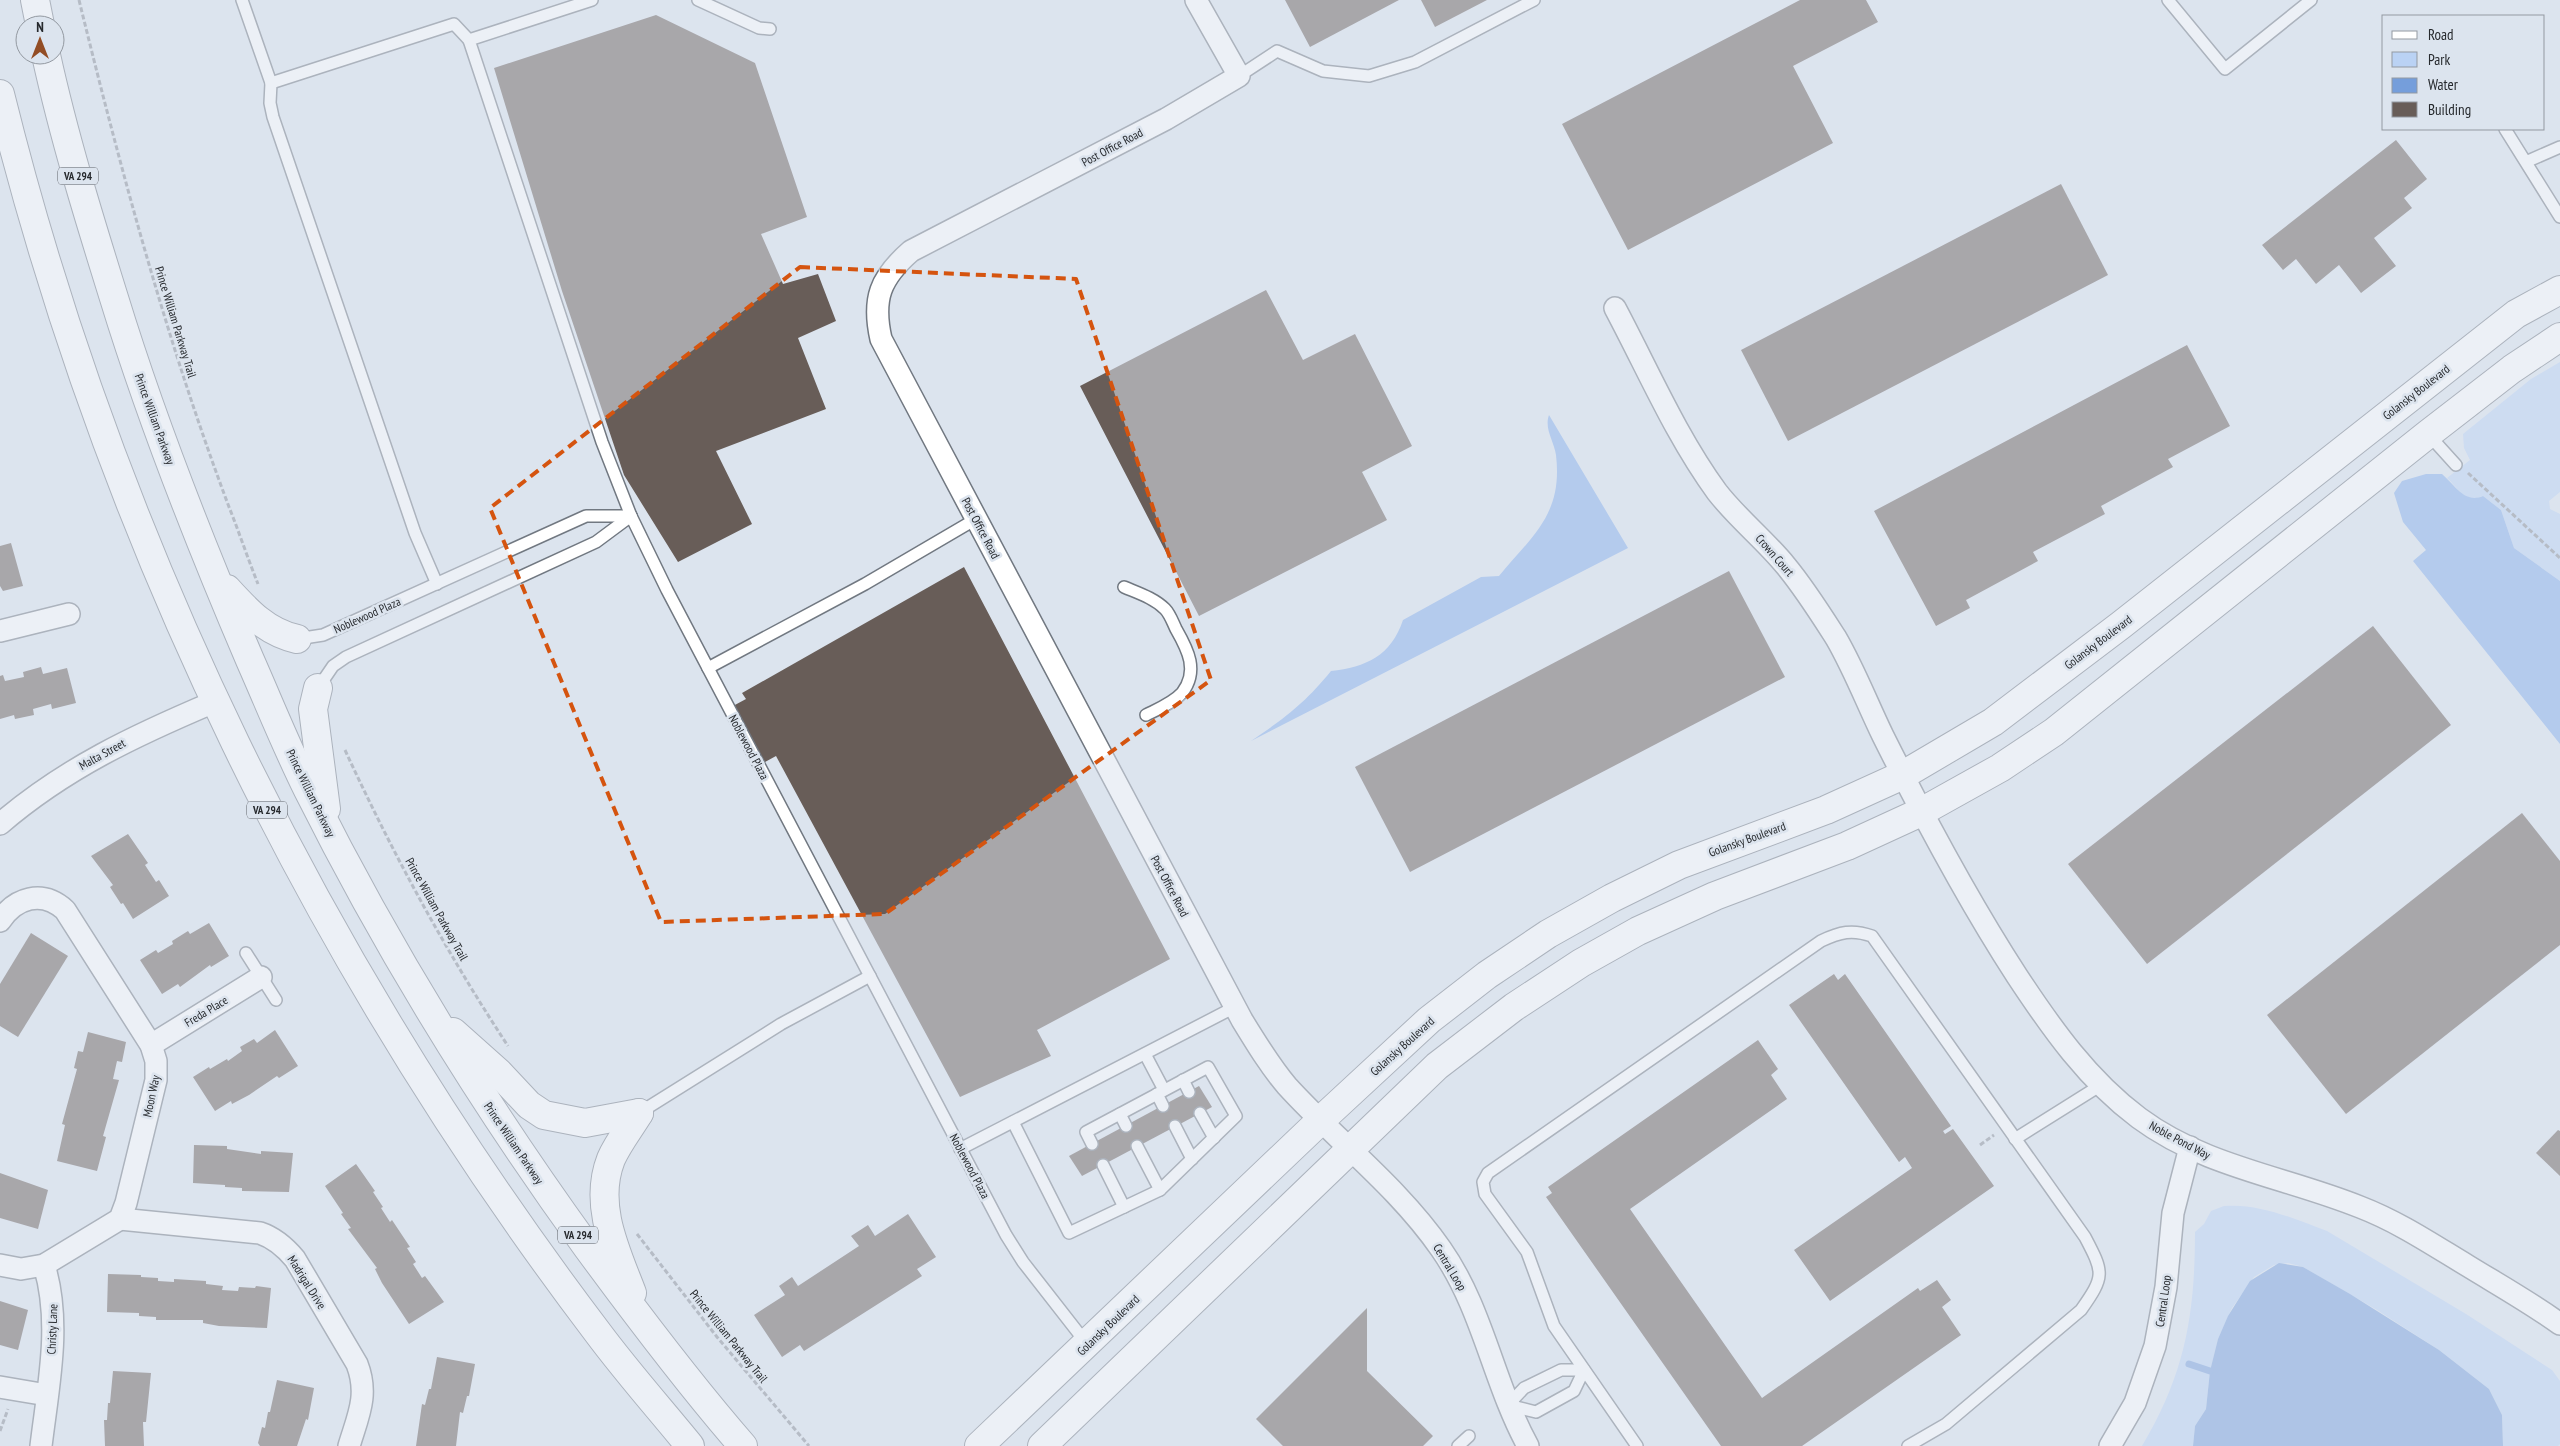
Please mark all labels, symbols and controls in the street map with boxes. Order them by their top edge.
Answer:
north arrow [15,15,65,65]
legend [2382,15,2545,130]
text: N [36,18,44,36]
text: Road [2428,25,2454,44]
text: Park [2428,50,2450,69]
text: Water [2428,75,2459,94]
text: Building [2428,100,2471,119]
street label: Post Office Road [1079,125,1145,169]
road number: VA 294 [58,168,98,185]
street label: Prince William Parkway Trail [152,265,200,380]
street label: Golansky Boulevard [2380,361,2452,423]
street label: Prince William Parkway [132,371,179,467]
street label: Post Office Road [959,495,1003,561]
street label: Crown Court [1753,531,1798,580]
street label: Noblewood Plaza [331,593,403,636]
street label: Golansky Boulevard [2061,612,2135,672]
street label: Noblewood Plaza [726,712,773,782]
street label: Malta Street [76,735,128,773]
street label: Prince William Parkway [283,747,339,840]
road number: VA 294 [247,802,287,818]
street label: Golansky Boulevard [1706,818,1788,860]
street label: Post Office Road [1148,853,1192,919]
street label: Prince William Parkway Trail [402,855,472,963]
street label: Freda Place [182,992,230,1030]
street label: Golansky Boulevard [1367,1013,1437,1079]
street label: Moon Way [139,1073,163,1118]
street label: Prince William Parkway [481,1099,547,1187]
street label: Noble Pond Way [2147,1118,2214,1163]
street label: Noblewood Plaza [947,1131,994,1201]
road number: VA 294 [558,1226,598,1244]
street label: Central Loop [1430,1241,1470,1293]
street label: Madrigal Drive [285,1252,329,1312]
street label: Central Loop [2152,1274,2174,1328]
street label: Prince William Parkway Trail [687,1286,771,1386]
street label: Golansky Boulevard [1074,1292,1142,1358]
street label: Christy Lane [44,1303,60,1354]

